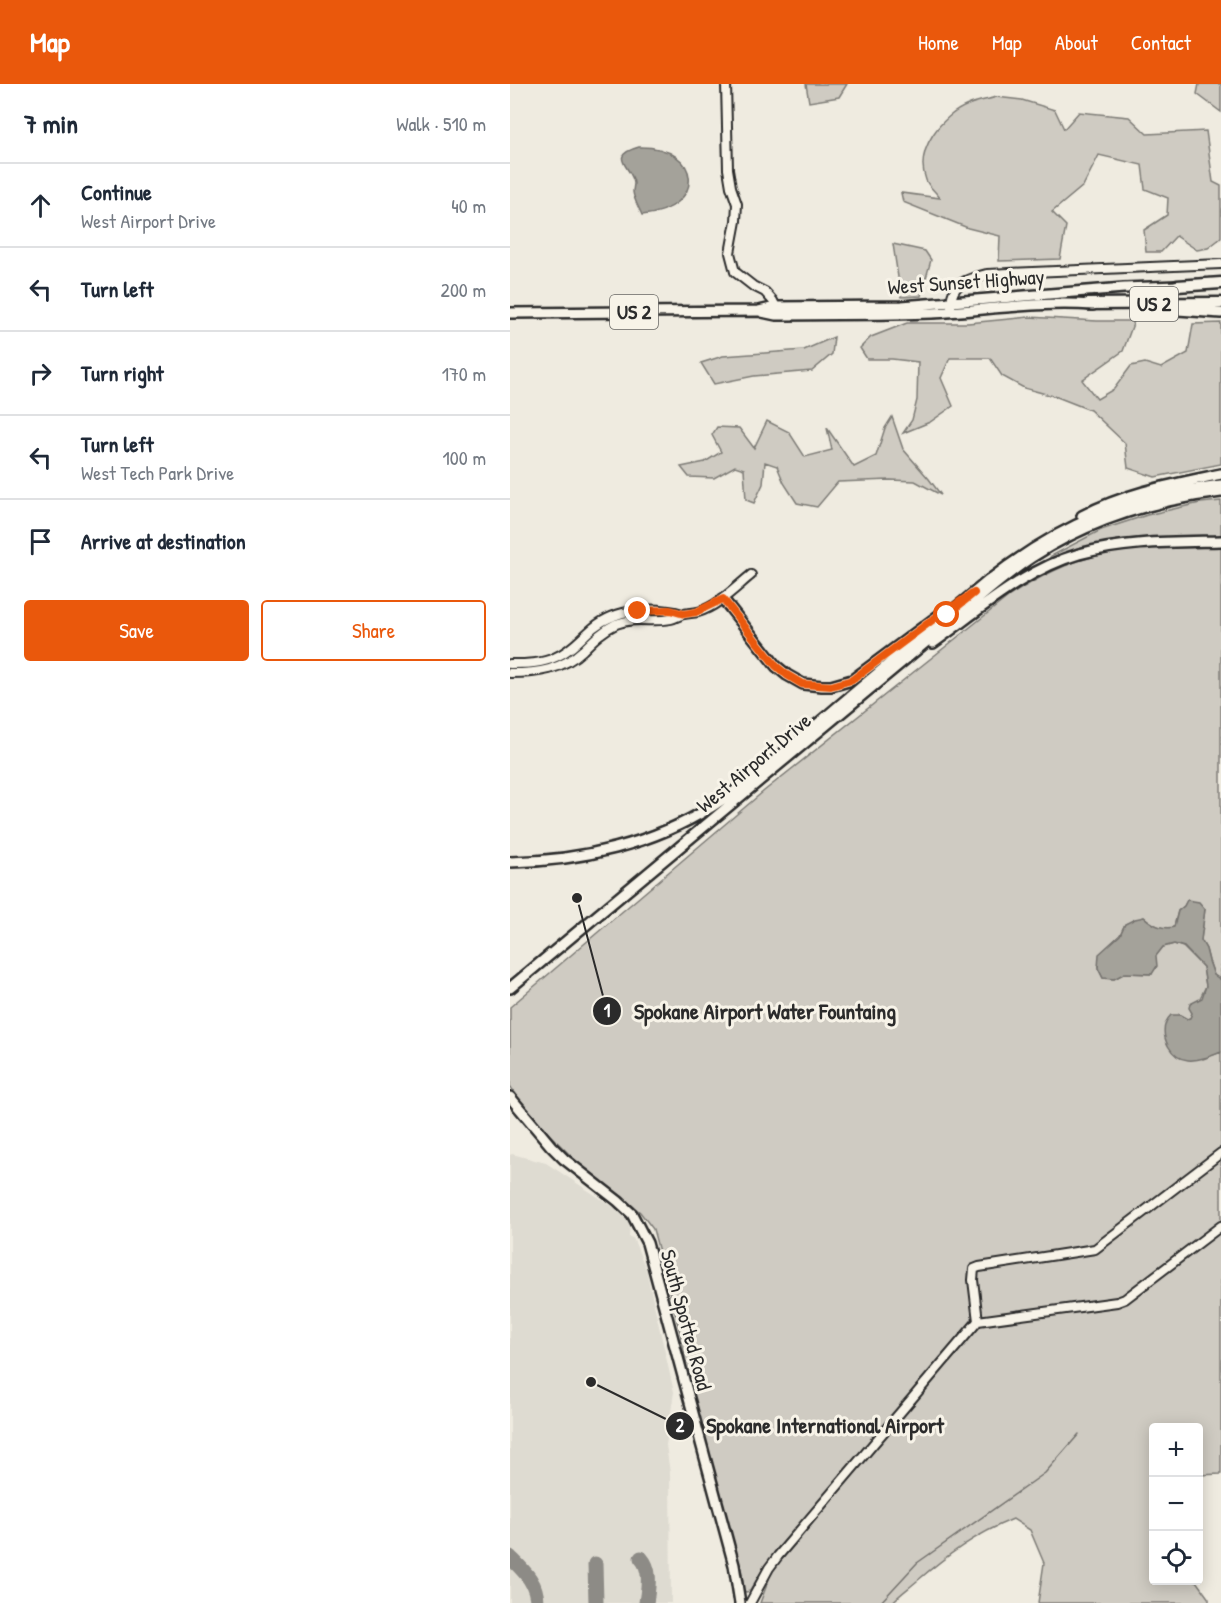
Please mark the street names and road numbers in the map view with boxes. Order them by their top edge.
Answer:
street label: West Sunset Highway [887,262,1045,301]
road number: US 2 [1130,287,1178,321]
road number: US 2 [610,295,658,329]
street label: West Airport Drive [690,706,817,819]
street label: South Spotted Road [654,1246,719,1394]

